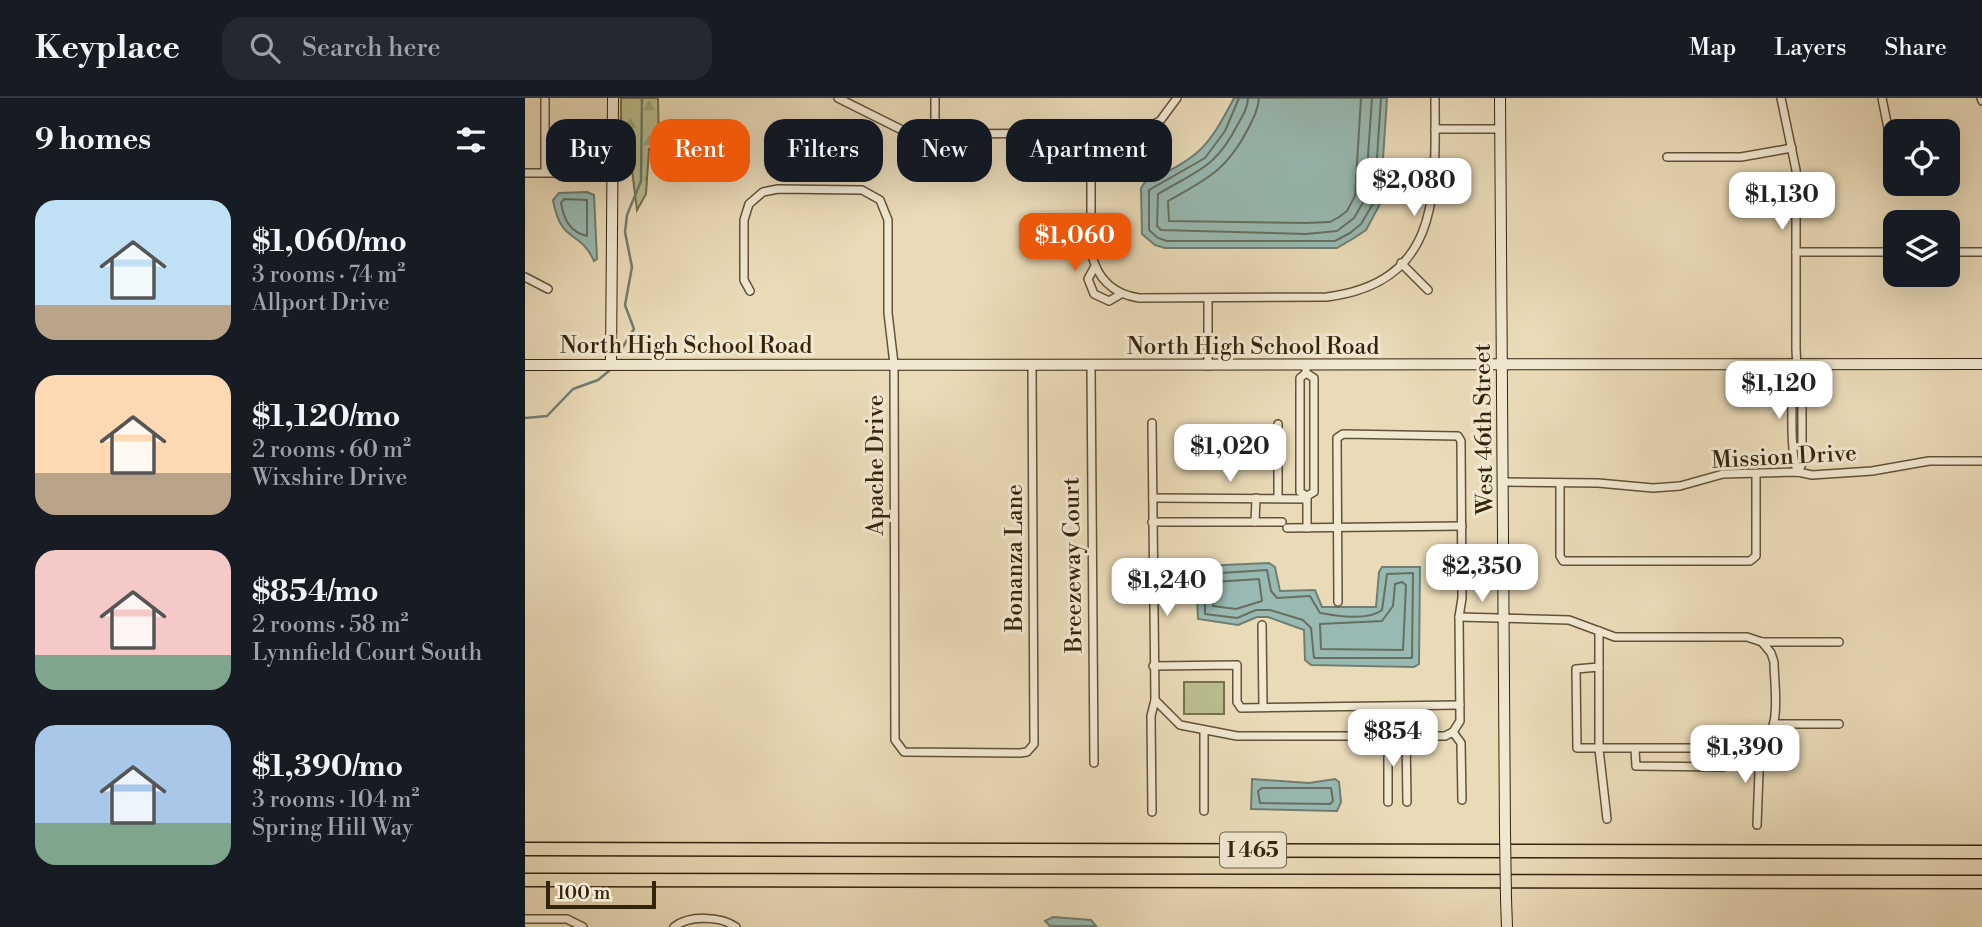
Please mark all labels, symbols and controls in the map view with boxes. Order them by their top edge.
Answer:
search box [222,17,712,80]
text: Keyplace [35,28,180,69]
icon: search [246,29,284,67]
text: Search here [302,32,441,64]
text: Map [1689,33,1736,63]
text: Layers [1774,33,1846,63]
text: Share [1884,33,1947,63]
chip: Buy [546,119,636,182]
chip: Rent [650,119,750,182]
chip: Filters [764,119,883,182]
chip: New [897,119,992,182]
chip: Apartment [1006,119,1172,182]
map controls [1883,119,1960,287]
button: locate [1883,119,1960,196]
text: 9 homes [35,121,151,159]
icon: filters [452,121,490,159]
pin: $2,080 [1357,158,1471,218]
text: $2,080 [1372,167,1456,195]
pin: $1,130 [1725,172,1839,232]
text: $1,130 [1745,181,1819,209]
button: layers [1883,210,1960,287]
pin: $1,060 [1018,214,1132,273]
text: $1,060 [1035,222,1115,250]
text: $1,060/mo [252,223,407,261]
icon: home [91,228,175,312]
text: 3 rooms · 74 m² [252,261,405,289]
text: Allport Drive [252,289,390,317]
street label: North High School Road [560,332,812,360]
street label: North High School Road [1127,333,1379,361]
street label: West 46th Street [1469,343,1500,516]
pin: $1,120 [1722,362,1836,421]
text: $1,120 [1742,370,1816,398]
street label: Apache Drive [862,395,890,536]
text: $1,120/mo [252,398,400,436]
icon: home [91,403,175,487]
pin: $1,020 [1173,424,1287,484]
text: $1,020 [1190,433,1270,461]
text: 2 rooms · 60 m² [252,436,411,464]
street label: Mission Drive [1711,439,1857,475]
text: Wixshire Drive [252,464,407,492]
street label: Breezeway Court [1057,477,1089,654]
street label: Bonanza Lane [1001,484,1029,633]
pin: $2,350 [1425,545,1539,604]
text: $2,350 [1442,553,1522,581]
pin: $1,240 [1110,559,1224,618]
text: $1,240 [1128,567,1206,595]
text: $854/mo [252,573,379,611]
icon: home [91,578,175,662]
text: 2 rooms · 58 m² [252,611,409,639]
text: Lynnfield Court South [252,639,482,667]
pin: $854 [1352,710,1434,769]
text: $854 [1364,718,1422,746]
pin: $1,390 [1688,726,1802,785]
text: $1,390 [1706,734,1784,762]
text: $1,390/mo [252,748,403,786]
icon: home [91,753,175,837]
text: 3 rooms · 104 m² [252,786,420,814]
text: Spring Hill Way [252,814,413,842]
road number: I 465 [1220,832,1286,868]
scale bar [546,878,656,910]
text: 100 m [557,881,610,905]

